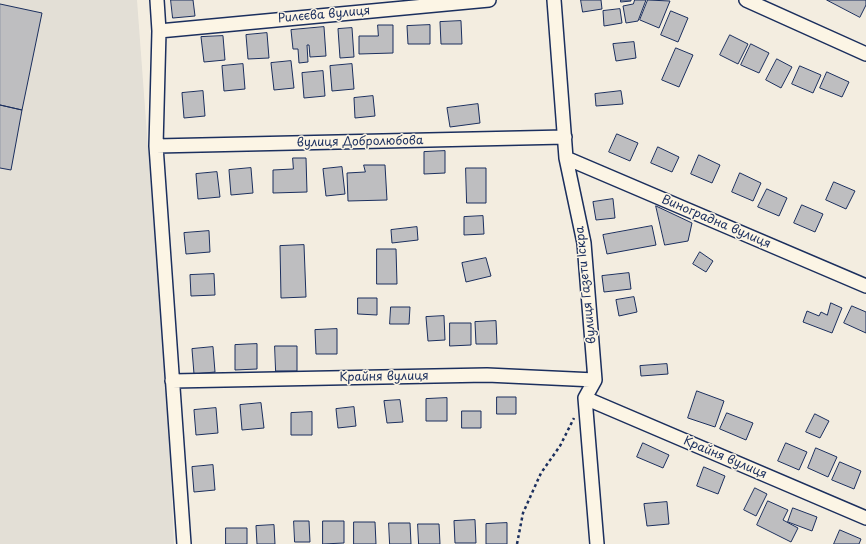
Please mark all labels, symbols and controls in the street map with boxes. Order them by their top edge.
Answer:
street label: Рилєєва вулиця [277,4,371,26]
street label: вулиця Добролюбова [297,134,423,150]
street label: Виноградна вулиця [659,192,773,252]
street label: вулиця Газети Іскра [573,225,599,345]
street label: Крайня вулиця [339,369,429,385]
street label: Крайня вулиця [681,434,769,482]

